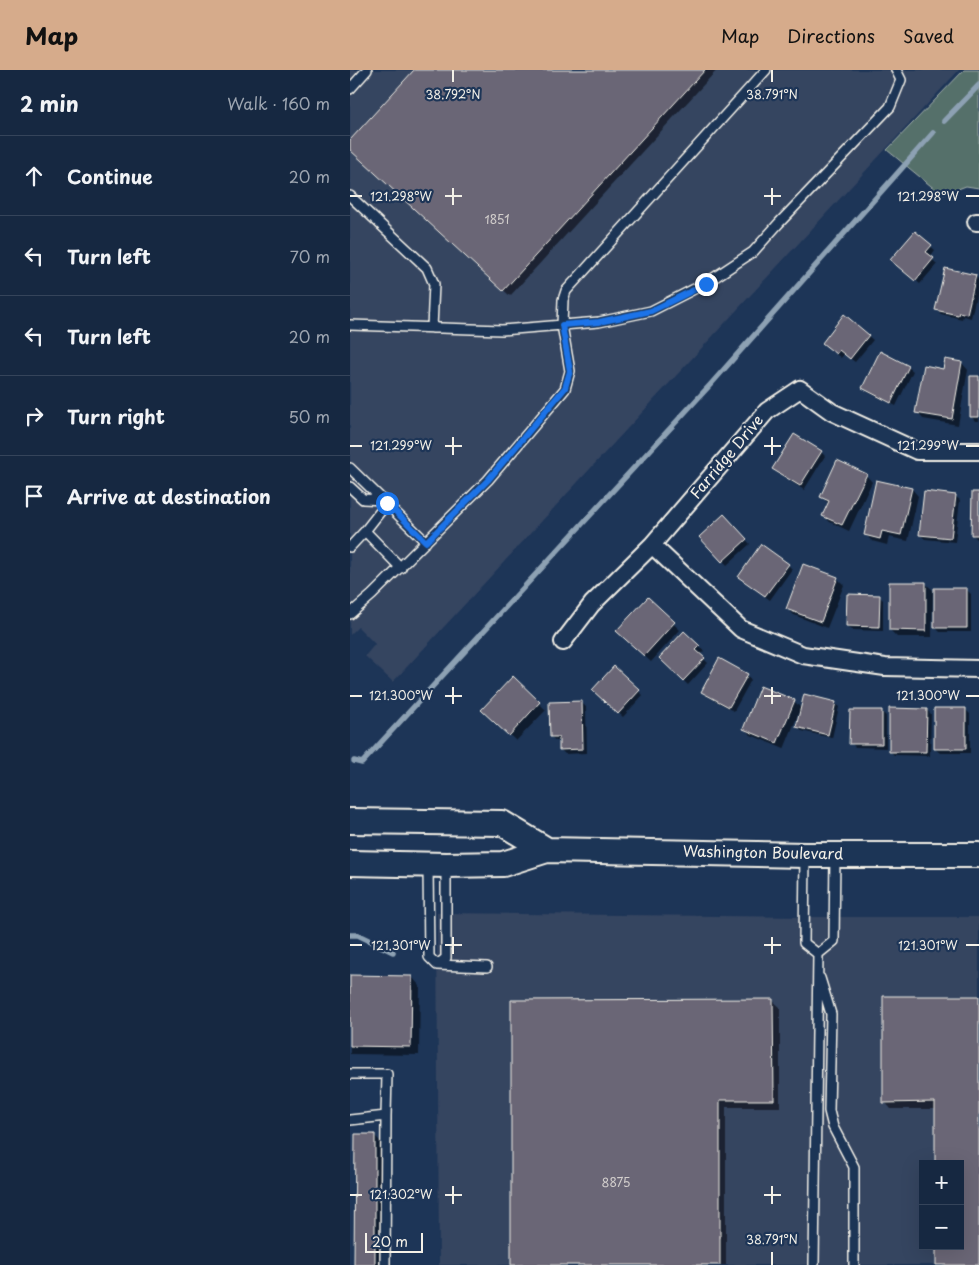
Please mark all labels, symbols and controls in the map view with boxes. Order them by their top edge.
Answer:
text: Map [25,17,78,53]
text: Map [721,22,759,49]
text: Directions [787,22,875,49]
text: Saved [903,22,954,49]
text: 38.792°N [425,85,481,103]
text: 38.791°N [746,85,798,103]
text: 2 min [20,87,79,119]
text: Walk · 160 m [227,91,330,115]
icon: ahead [20,162,48,190]
text: Continue [67,162,153,190]
text: 20 m [289,164,330,188]
text: 121.298°W [370,187,433,205]
text: 121.298°W [897,187,960,205]
house number: 1851 [484,210,510,228]
icon: left [20,242,48,270]
text: Turn left [67,242,151,270]
text: 70 m [290,244,330,268]
route end [695,273,718,296]
icon: left [20,322,48,350]
text: Turn left [67,322,151,350]
text: 20 m [289,324,330,348]
icon: right [20,402,48,430]
text: Turn right [67,402,165,430]
text: 50 m [289,404,330,428]
street label: Farridge Drive [684,409,768,503]
text: 121.299°W [370,436,432,454]
text: 121.299°W [897,436,959,454]
icon: arrive [20,482,48,510]
text: Arrive at destination [67,482,271,510]
route start [376,492,399,515]
text: 121.300°W [369,686,433,704]
text: 121.300°W [896,686,960,704]
street label: Washington Boulevard [683,839,843,864]
text: 121.301°W [371,936,431,954]
text: 121.301°W [898,936,958,954]
map controls [919,1160,964,1250]
button: + [919,1160,964,1205]
house number: 8875 [602,1173,630,1191]
text: 121.302°W [370,1185,433,1203]
button: − [919,1205,964,1250]
scale bar [365,1230,422,1253]
text: 38.791°N [746,1230,798,1248]
text: 20 m [372,1231,408,1252]

